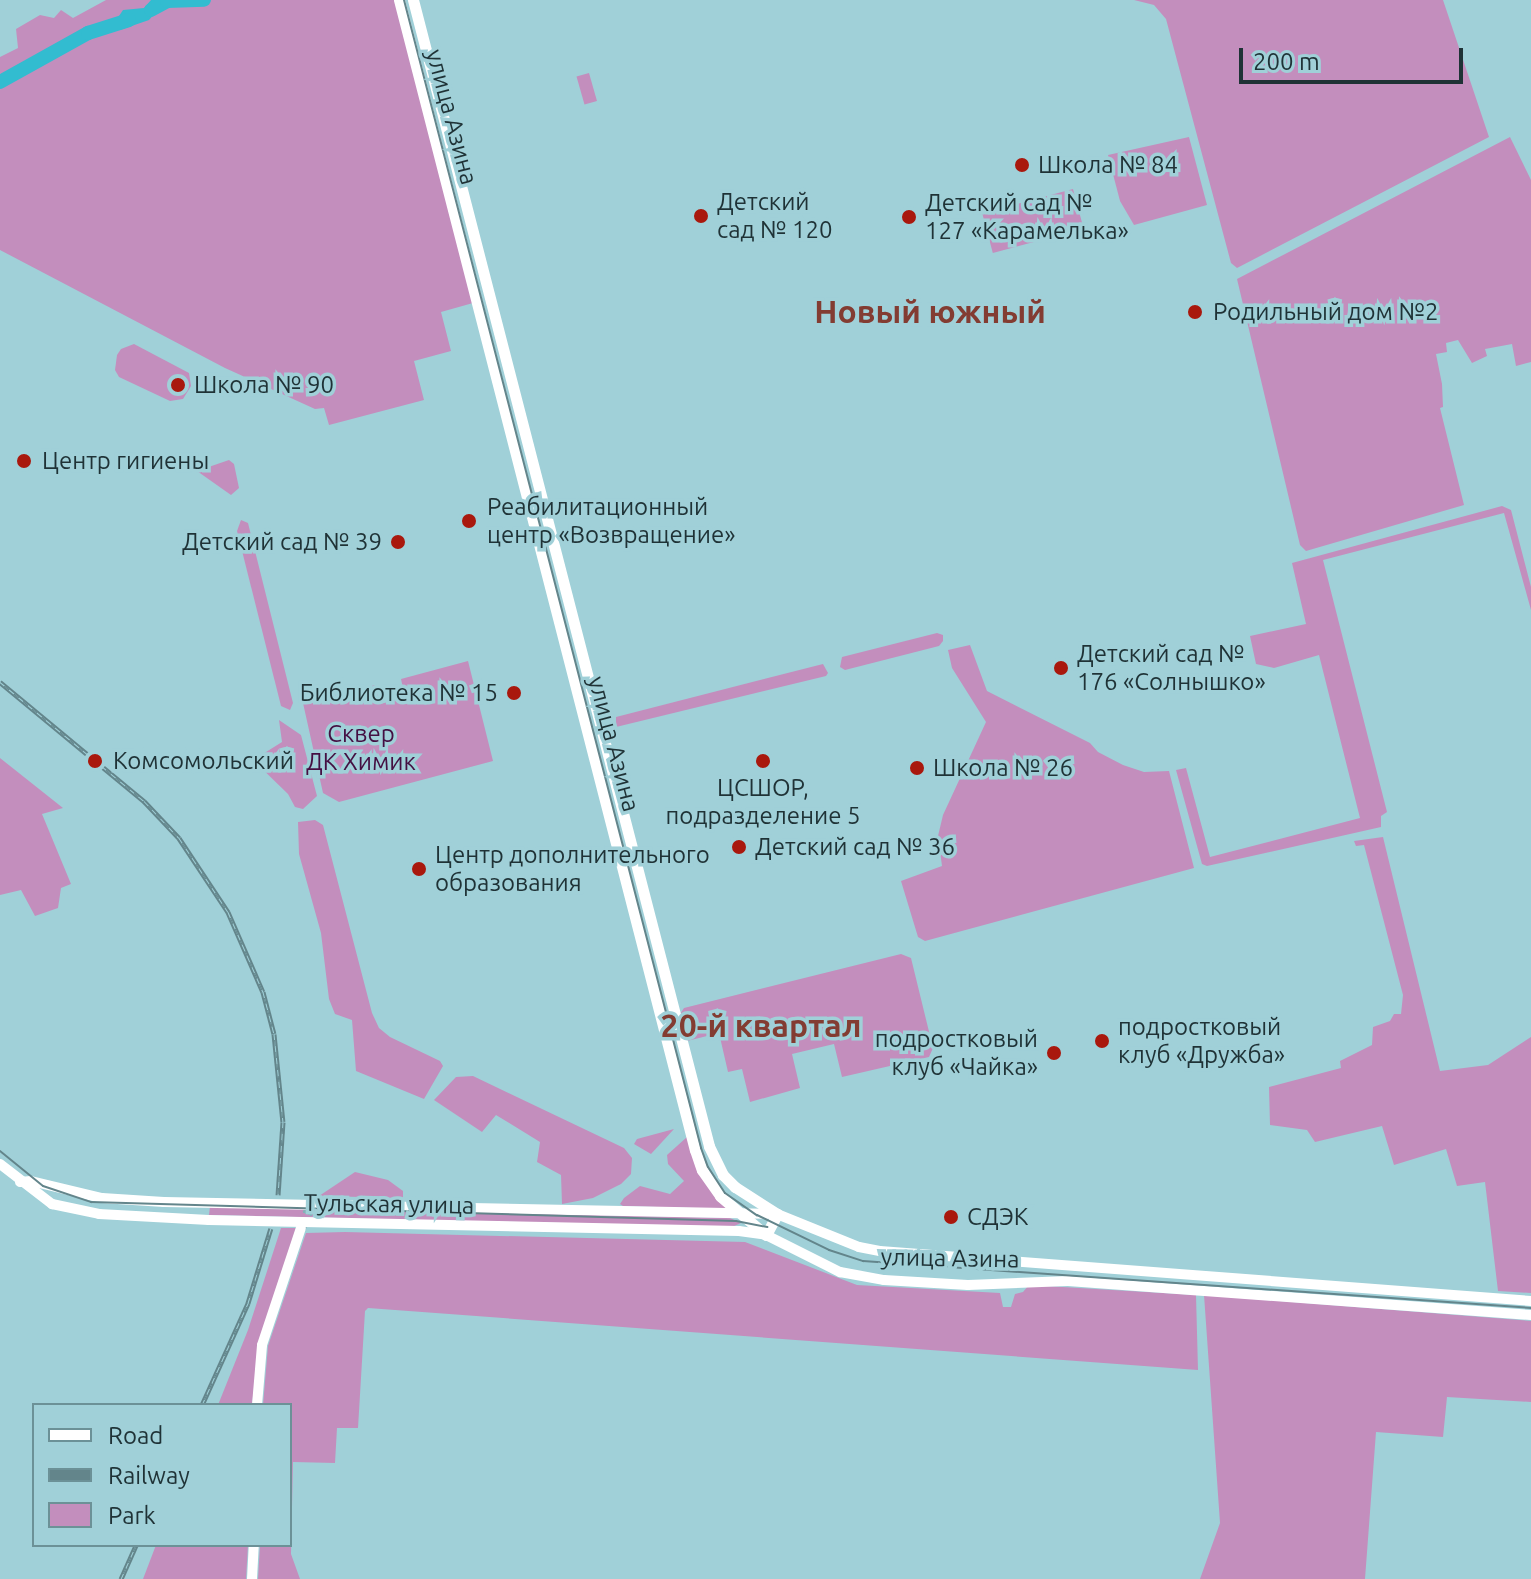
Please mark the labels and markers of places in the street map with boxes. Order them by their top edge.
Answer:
place label: Школа № 84 [1038,151,1178,179]
marker: Школа № 84 [1013,156,1031,174]
place label: Детский сад № 120 [717,188,833,244]
place label: Детский сад № 127 «Карамелька» [925,189,1129,245]
marker: Детский сад № 120 [692,207,710,225]
marker: Детский сад № 127 «Карамелька» [900,208,918,226]
place label: Родильный дом №2 [1213,298,1438,326]
marker: Родильный дом №2 [1184,301,1206,323]
place label: Школа № 90 [194,371,334,399]
marker: Школа № 90 [169,376,187,394]
place label: Центр гигиены [42,447,209,475]
marker: Центр гигиены [13,450,35,472]
place label: Реабилитационный центр «Возвращение» [487,493,735,549]
marker: Реабилитационный центр «Возвращение» [458,510,480,532]
place label: Детский сад № 39 [182,528,382,556]
marker: Детский сад № 39 [389,533,407,551]
place label: Детский сад № 176 «Солнышко» [1077,640,1266,696]
marker: Детский сад № 176 «Солнышко» [1052,659,1070,677]
place label: Библиотека № 15 [300,679,498,707]
marker: Библиотека № 15 [505,684,523,702]
place label: Комсомольский [113,747,294,775]
marker: Комсомольский [84,750,106,772]
marker: ЦСШОР, подразделение 5 [754,752,772,770]
place label: Школа № 26 [933,754,1073,782]
marker: Школа № 26 [908,759,926,777]
place label: ЦСШОР, подразделение 5 [666,774,860,830]
place label: Детский сад № 36 [755,833,955,861]
marker: Детский сад № 36 [730,838,748,856]
place label: Центр дополнительного образования [435,841,710,897]
marker: Центр дополнительного образования [410,860,428,878]
place label: подростковый клуб «Дружба» [1118,1013,1285,1069]
place label: подростковый клуб «Чайка» [875,1025,1038,1081]
marker: подростковый клуб «Дружба» [1093,1032,1111,1050]
marker: подростковый клуб «Чайка» [1045,1044,1063,1062]
place label: СДЭК [967,1203,1028,1231]
marker: СДЭК [942,1208,960,1226]

